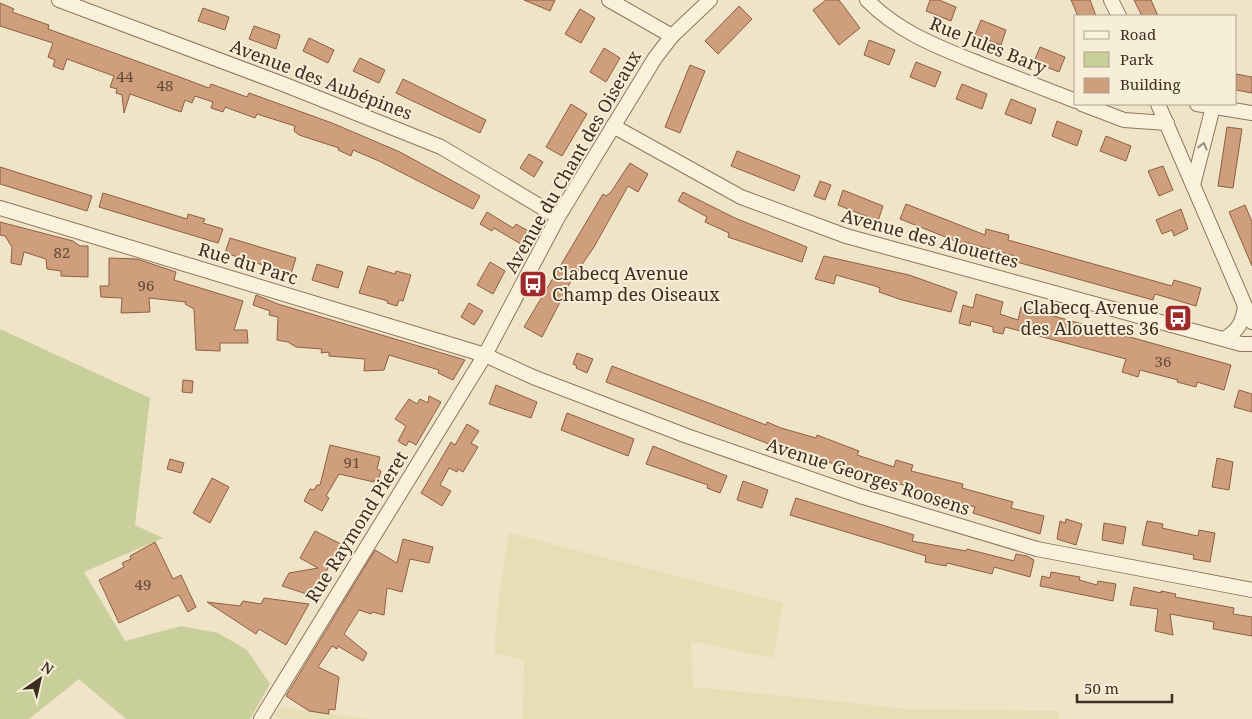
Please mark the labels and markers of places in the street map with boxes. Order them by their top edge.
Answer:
place label: Clabecq Avenue Champ des Oiseaux [552,261,720,306]
bus stop icon: Clabecq Avenue Champ des Oiseaux [518,269,548,299]
place label: Clabecq Avenue des Alouettes 36 [1021,295,1159,340]
bus stop icon: Clabecq Avenue des Alouettes 36 [1163,303,1193,333]

